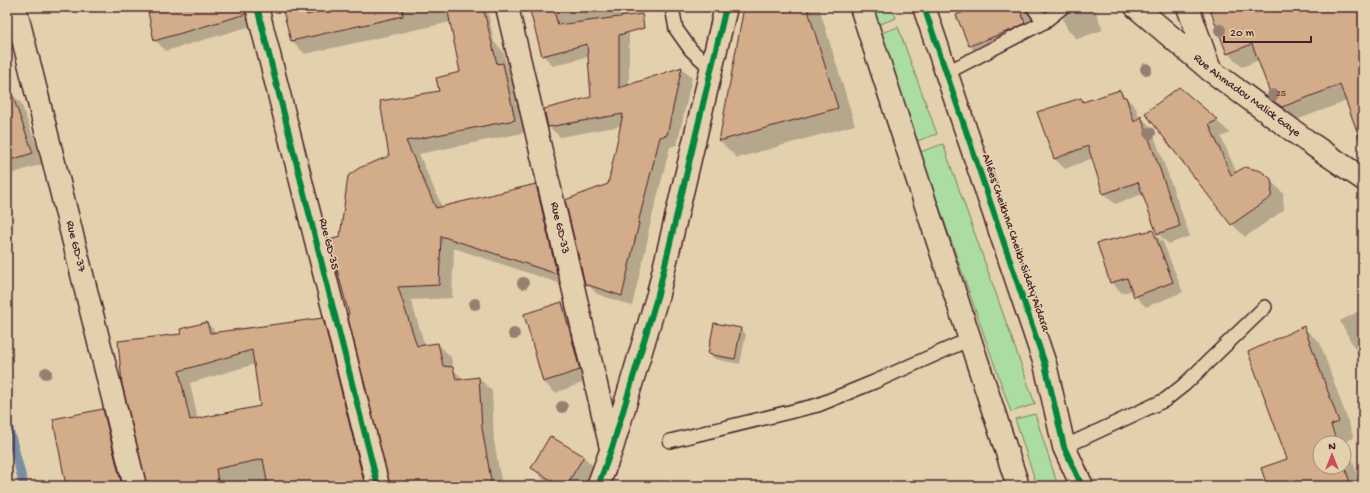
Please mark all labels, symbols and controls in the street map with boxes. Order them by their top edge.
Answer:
scale bar [1224,18,1311,44]
text: 20 m [1230,27,1255,41]
street label: Rue Ahmadou Malick Gaye [1190,51,1304,141]
house number: 25 [1276,88,1286,100]
street label: Allées Cheikhna Cheikh Sidaty Aîdara [978,152,1052,334]
street label: Rue GD-33 [546,201,572,255]
street label: Rue GD-35 [315,217,341,271]
street label: Rue GD-37 [62,219,88,275]
north arrow [1312,435,1352,475]
text: N [1328,441,1336,453]

